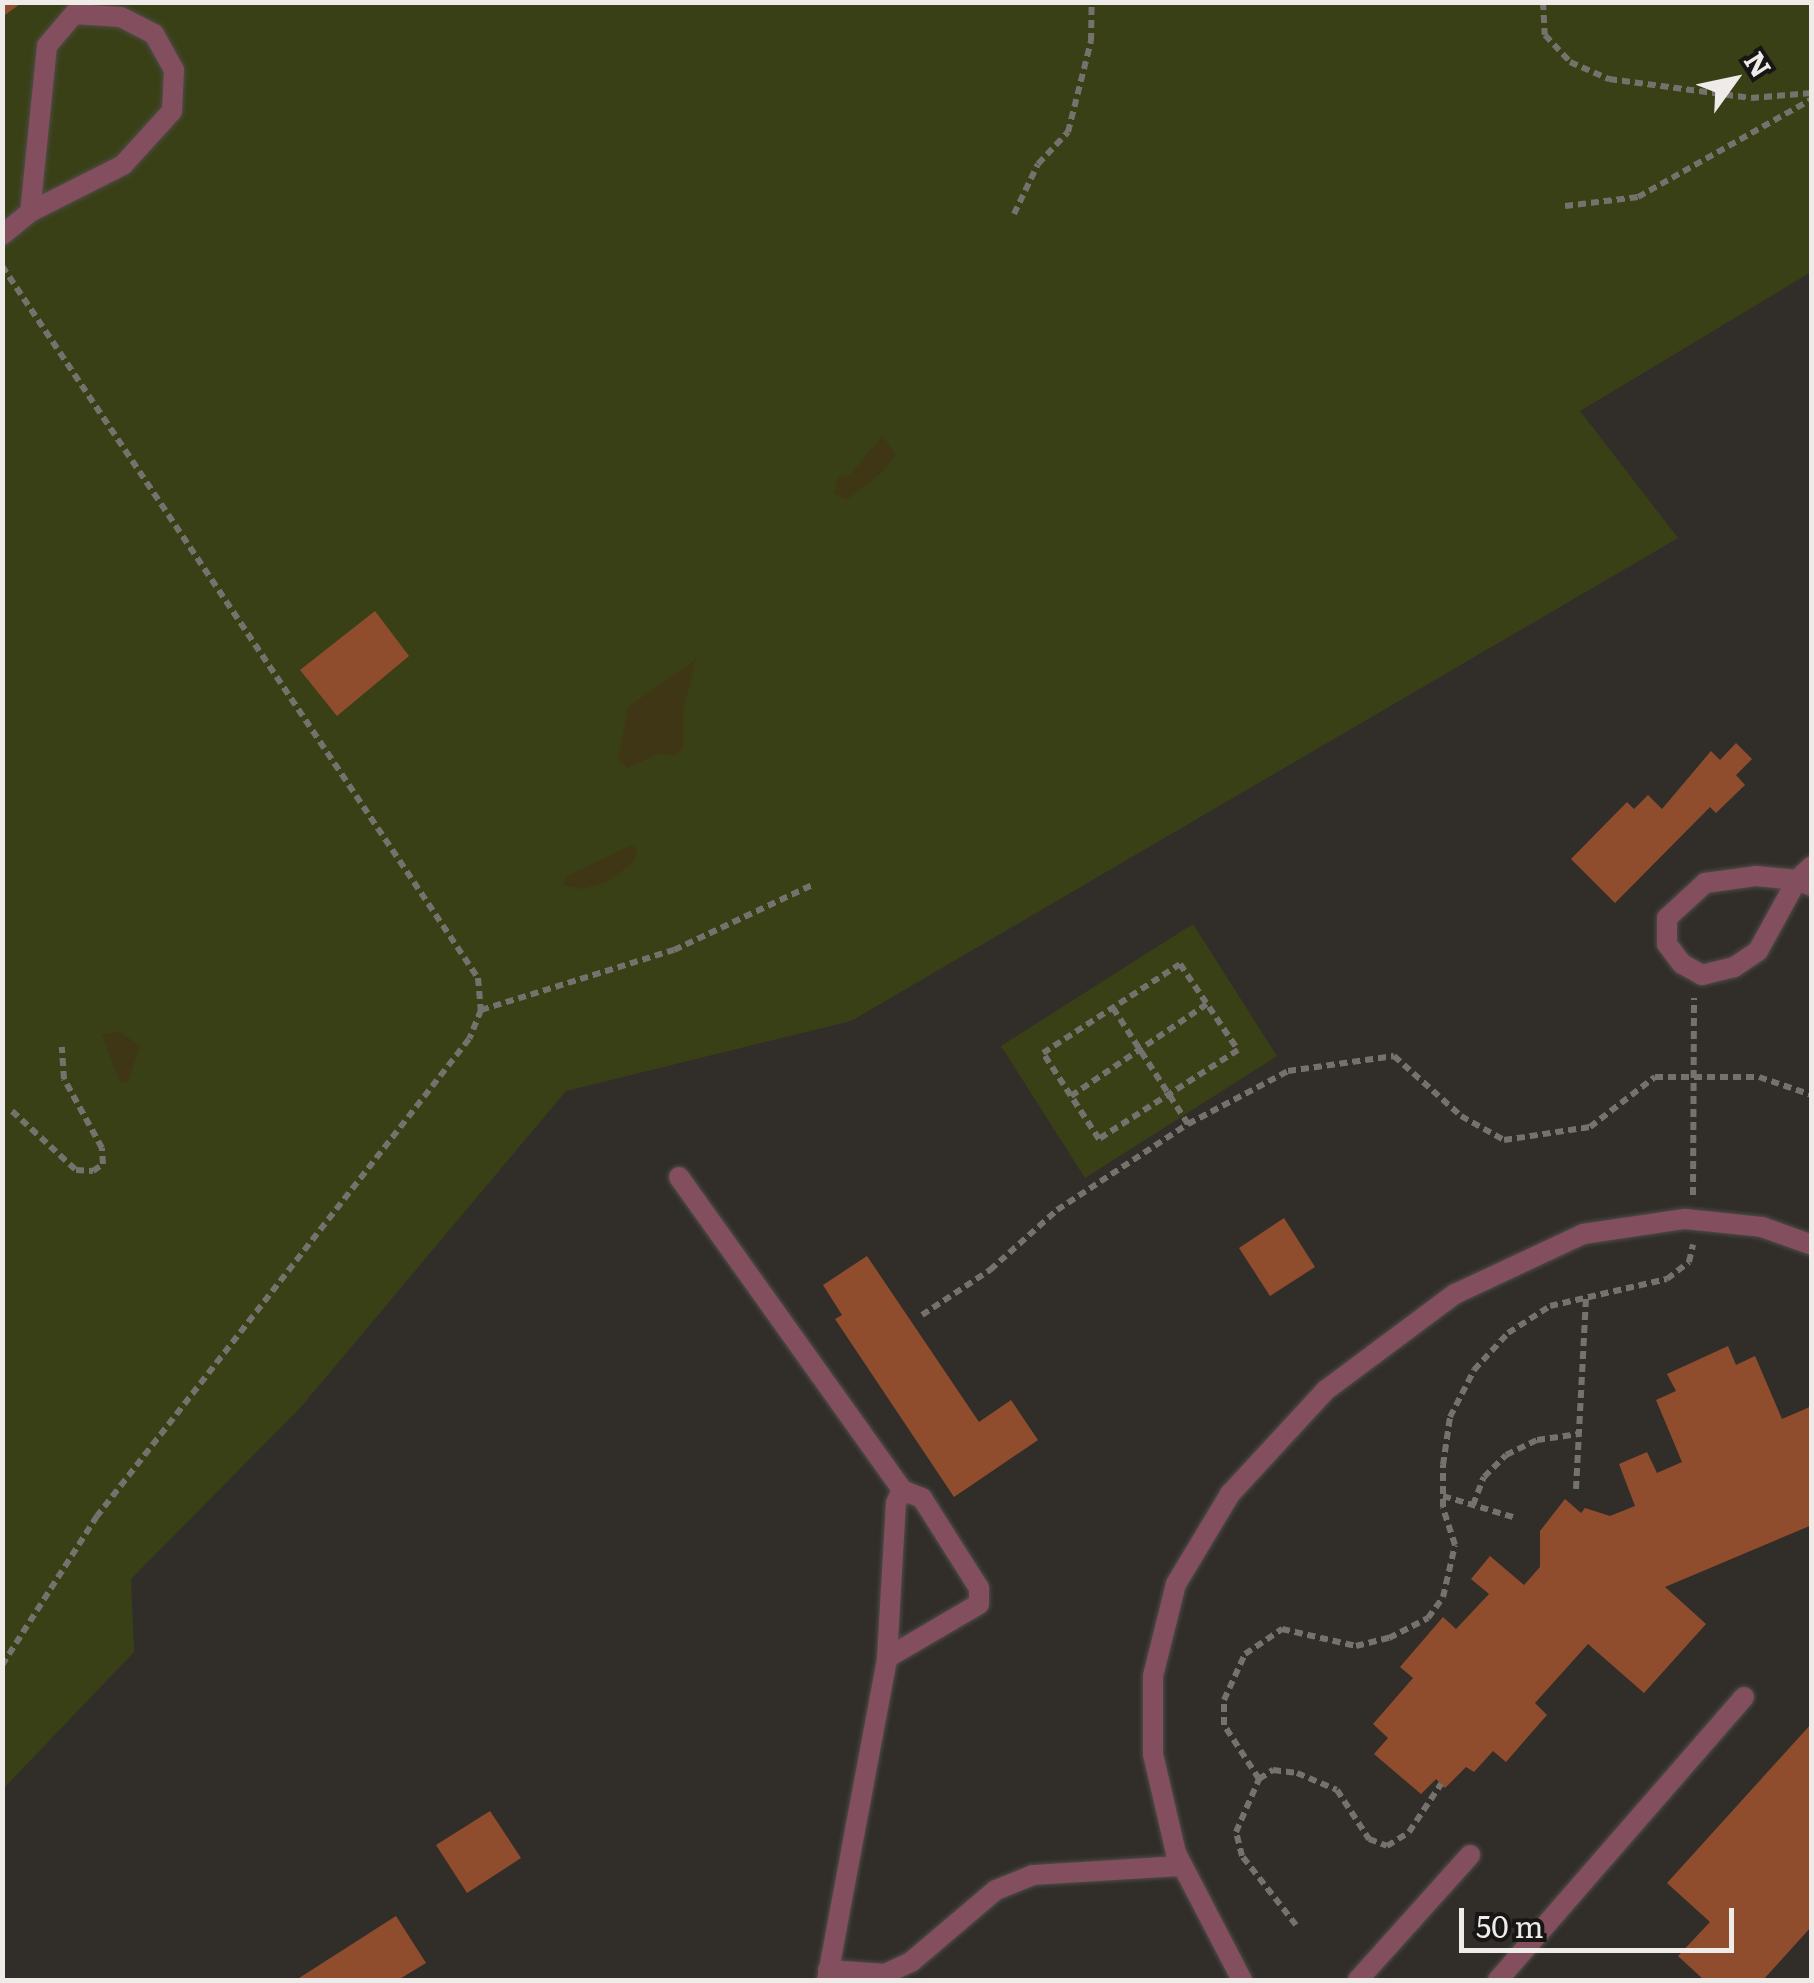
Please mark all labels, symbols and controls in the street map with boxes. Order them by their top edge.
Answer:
north arrow [1684,30,1784,130]
text: N [1735,42,1783,85]
scale bar [1464,1888,1739,1950]
text: 50 m [1476,1903,1544,1947]

